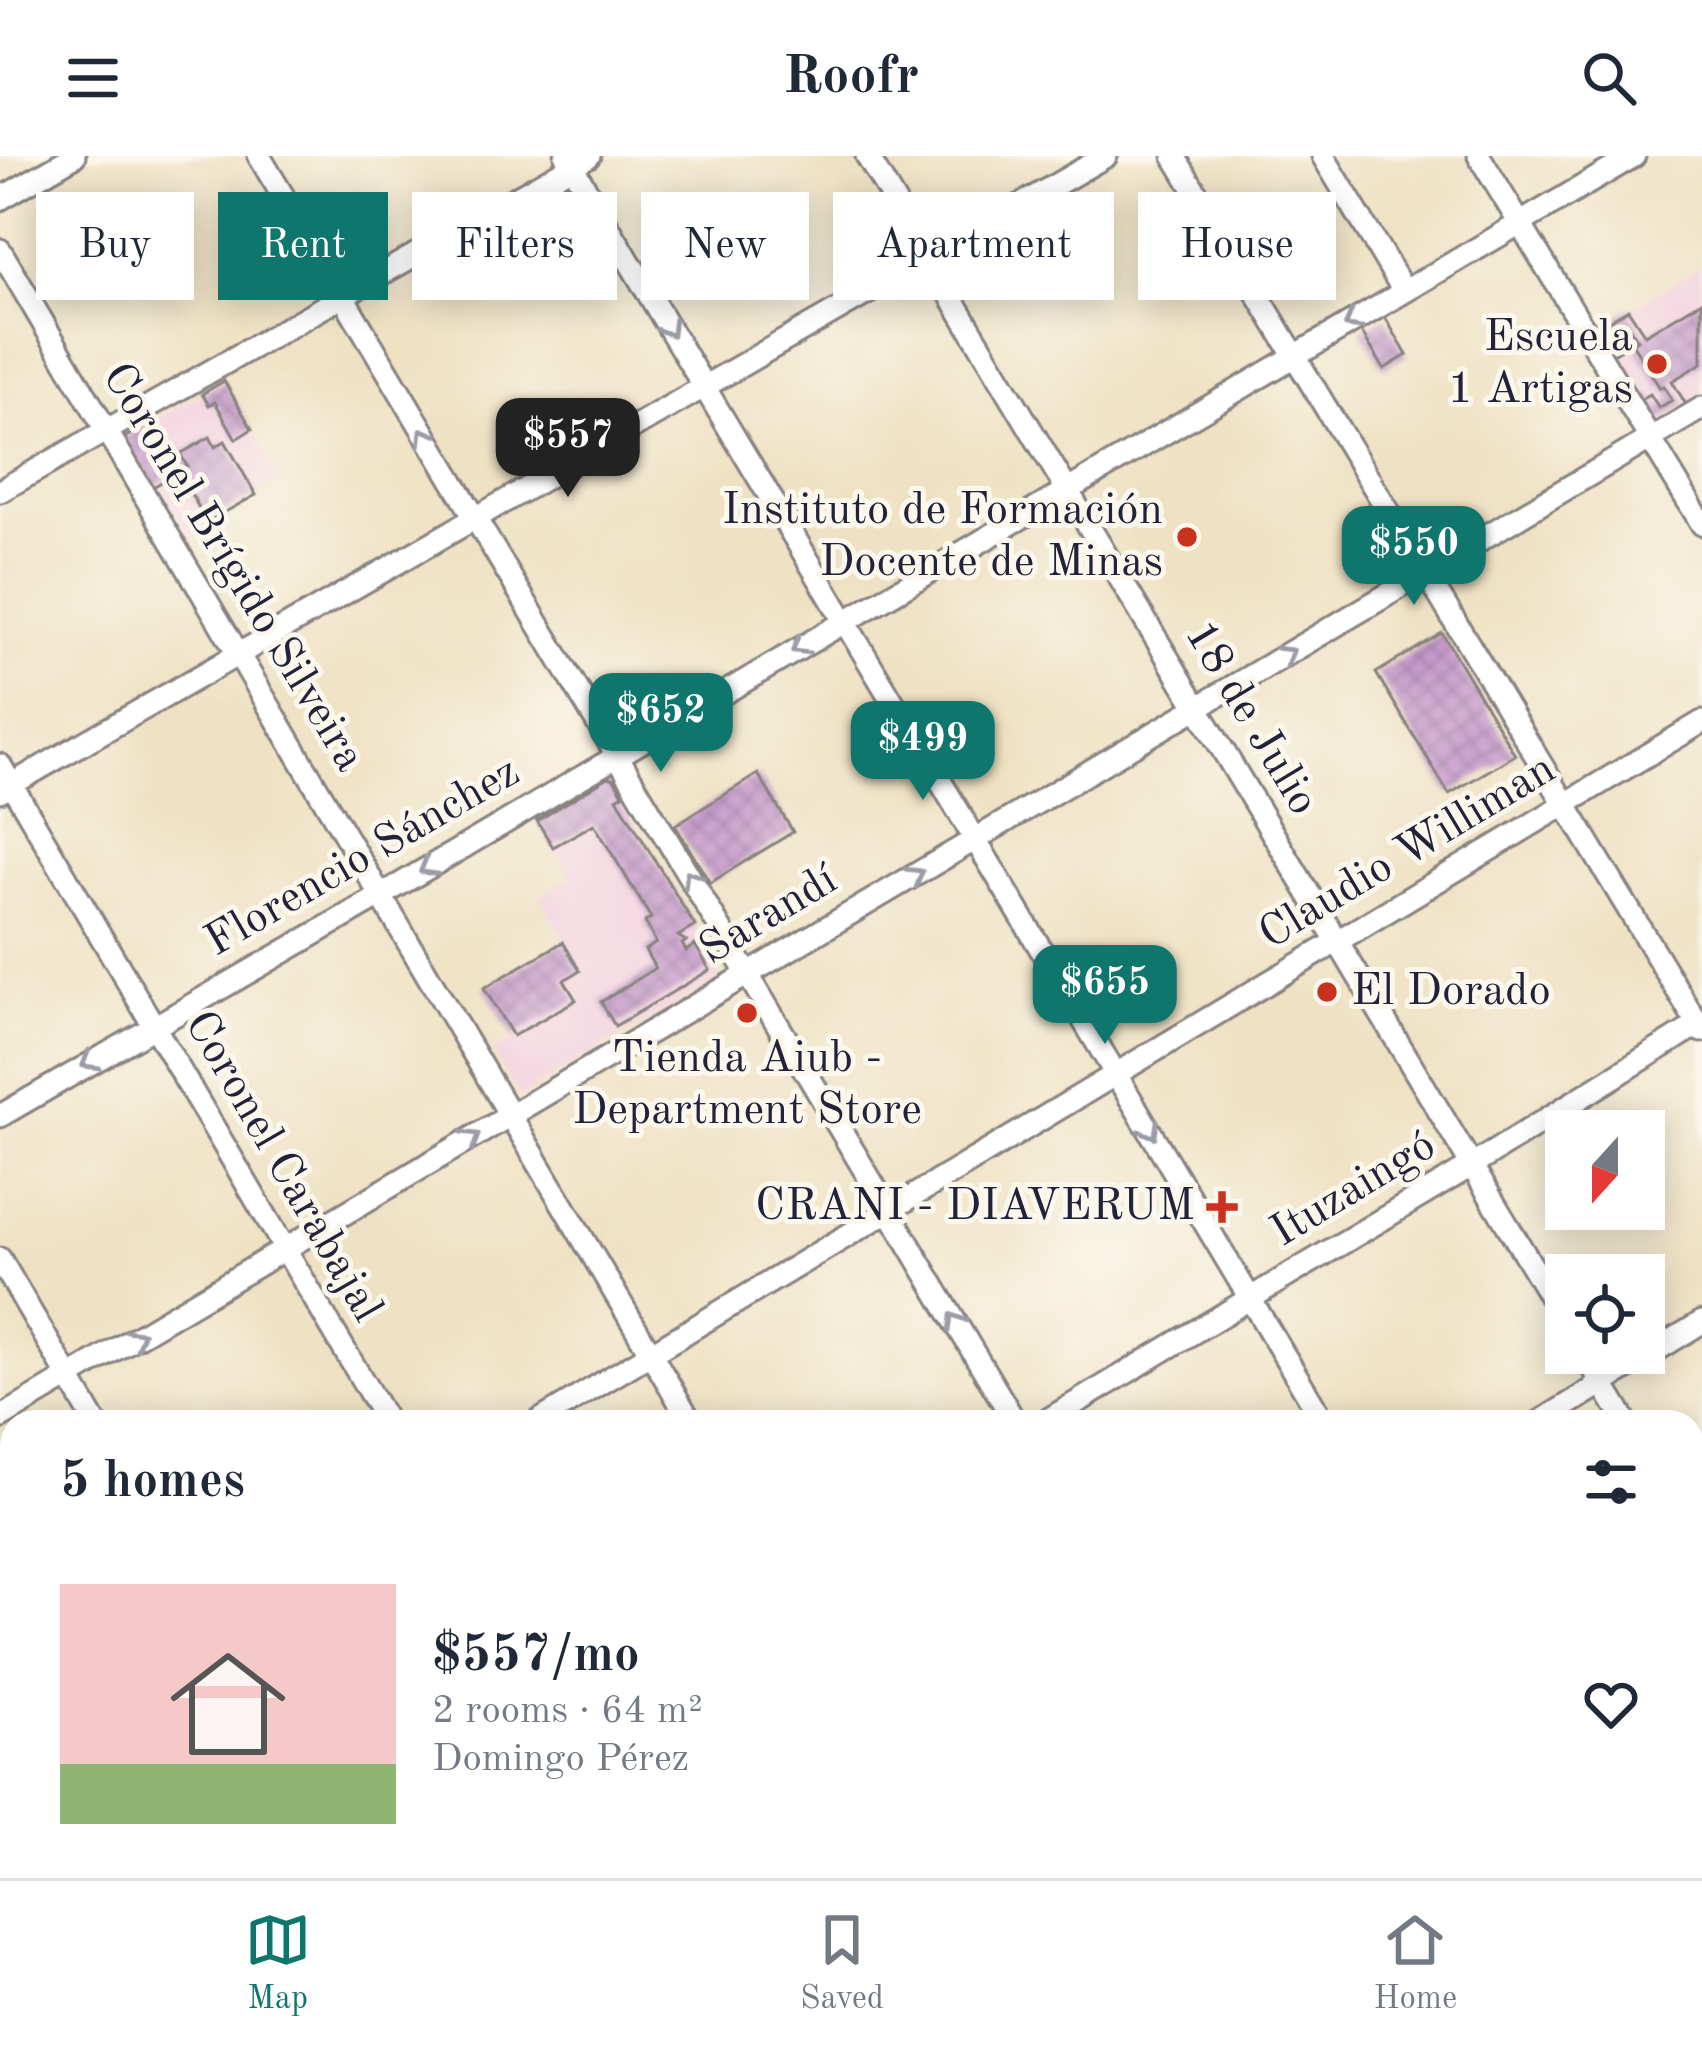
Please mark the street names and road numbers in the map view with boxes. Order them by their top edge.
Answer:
street label: Coronel Brígido Silveira [92,356,372,780]
street label: 18 de Julio [1175,615,1325,823]
street label: Claudio Williman [1252,747,1564,959]
street label: Florencio Sánchez [198,750,528,966]
street label: Sarandí [693,857,846,974]
street label: Coronel Carabajal [175,1004,389,1330]
street label: Ituzaingó [1264,1124,1444,1256]

